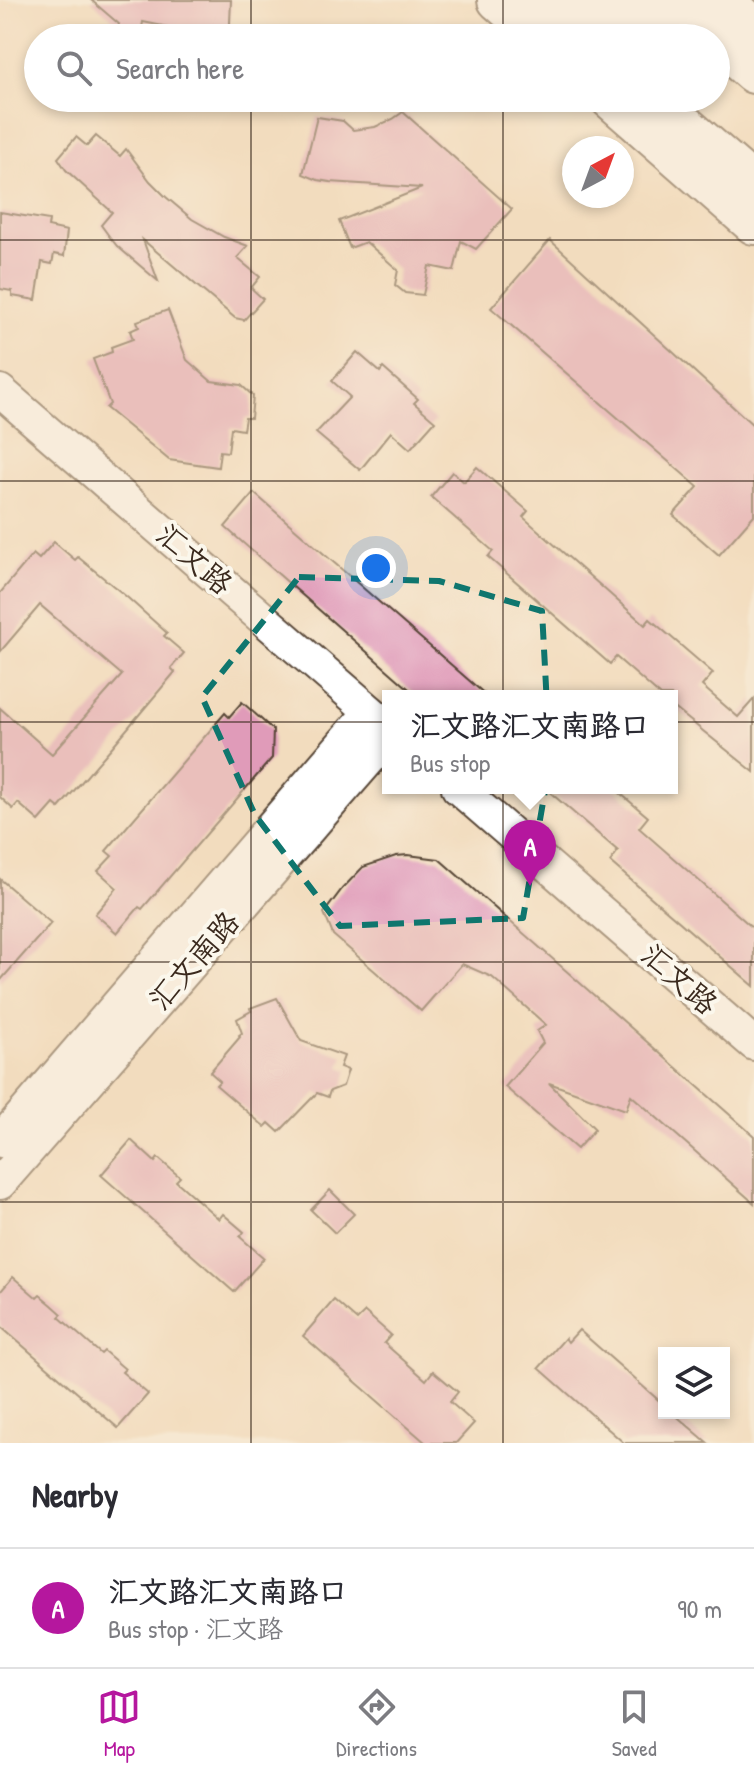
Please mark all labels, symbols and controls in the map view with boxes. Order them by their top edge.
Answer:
search box [24,24,730,112]
icon: search [52,46,96,90]
text: Search here [116,48,244,88]
north arrow [562,136,634,208]
street label: 汇文路 [148,514,242,603]
your location [356,548,396,588]
popup [382,690,678,794]
text: 汇文路汇文南路口 [410,705,650,745]
text: Bus stop [410,745,490,780]
pin: A [504,820,556,886]
street label: 汇文南路 [139,902,248,1019]
street label: 汇文路 [633,934,727,1023]
map controls [658,1347,730,1419]
button: layers [658,1347,730,1419]
text: Nearby [32,1472,118,1518]
text: 汇文路汇文南路口 [108,1571,348,1611]
text: A [52,1591,64,1626]
text: 90 m [677,1591,722,1626]
text: Bus stop · 汇文路 [108,1611,283,1646]
tab: Map [97,1685,141,1763]
tab: Directions [336,1685,417,1763]
tab: Saved [612,1685,657,1763]

